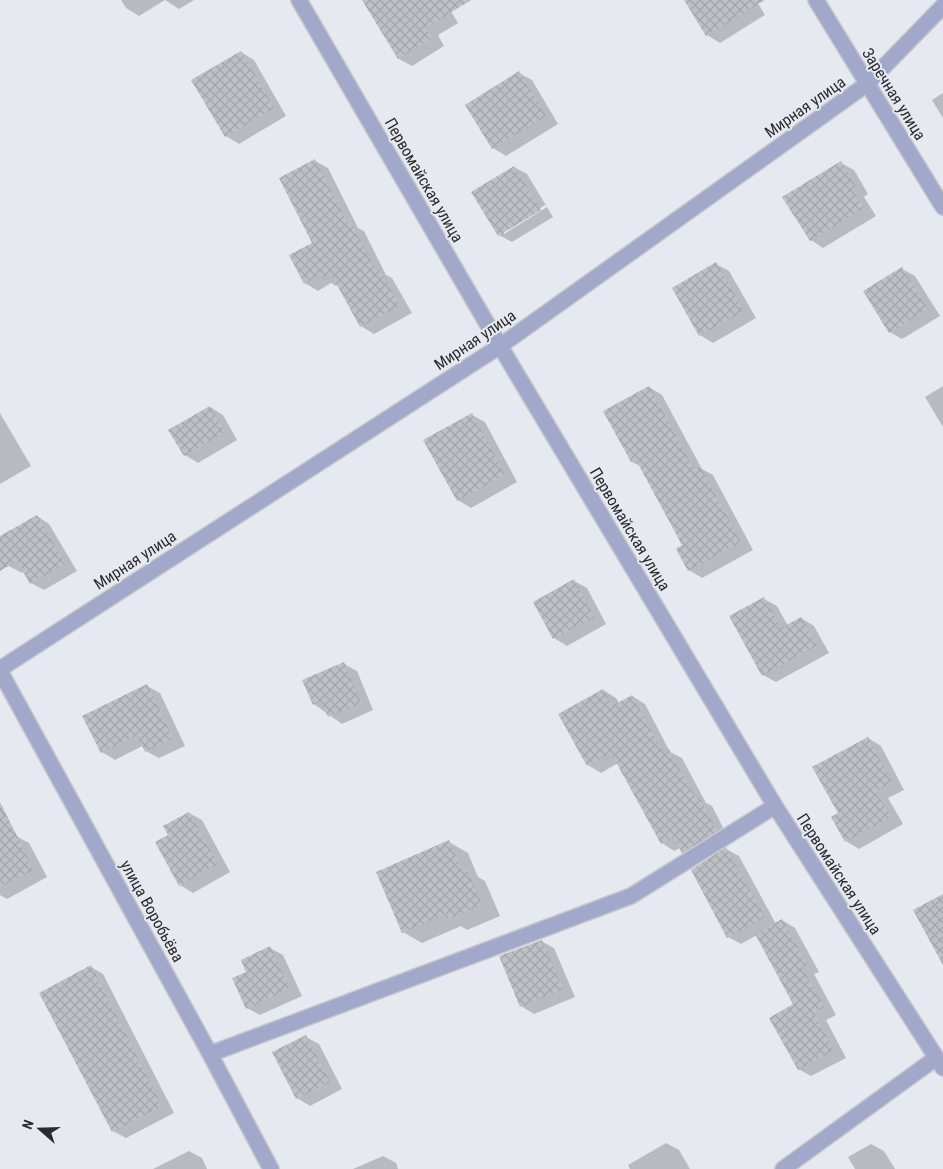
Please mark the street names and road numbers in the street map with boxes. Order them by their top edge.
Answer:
street label: Заречная улица [858,44,930,144]
street label: Мирная улица [761,72,849,142]
street label: Первомайская улица [381,114,467,246]
street label: Мирная улица [431,306,519,374]
street label: Первомайская улица [586,464,674,594]
street label: Мирная улица [90,526,180,594]
street label: Первомайская улица [793,810,885,938]
street label: улица Воробьёва [116,857,188,965]

